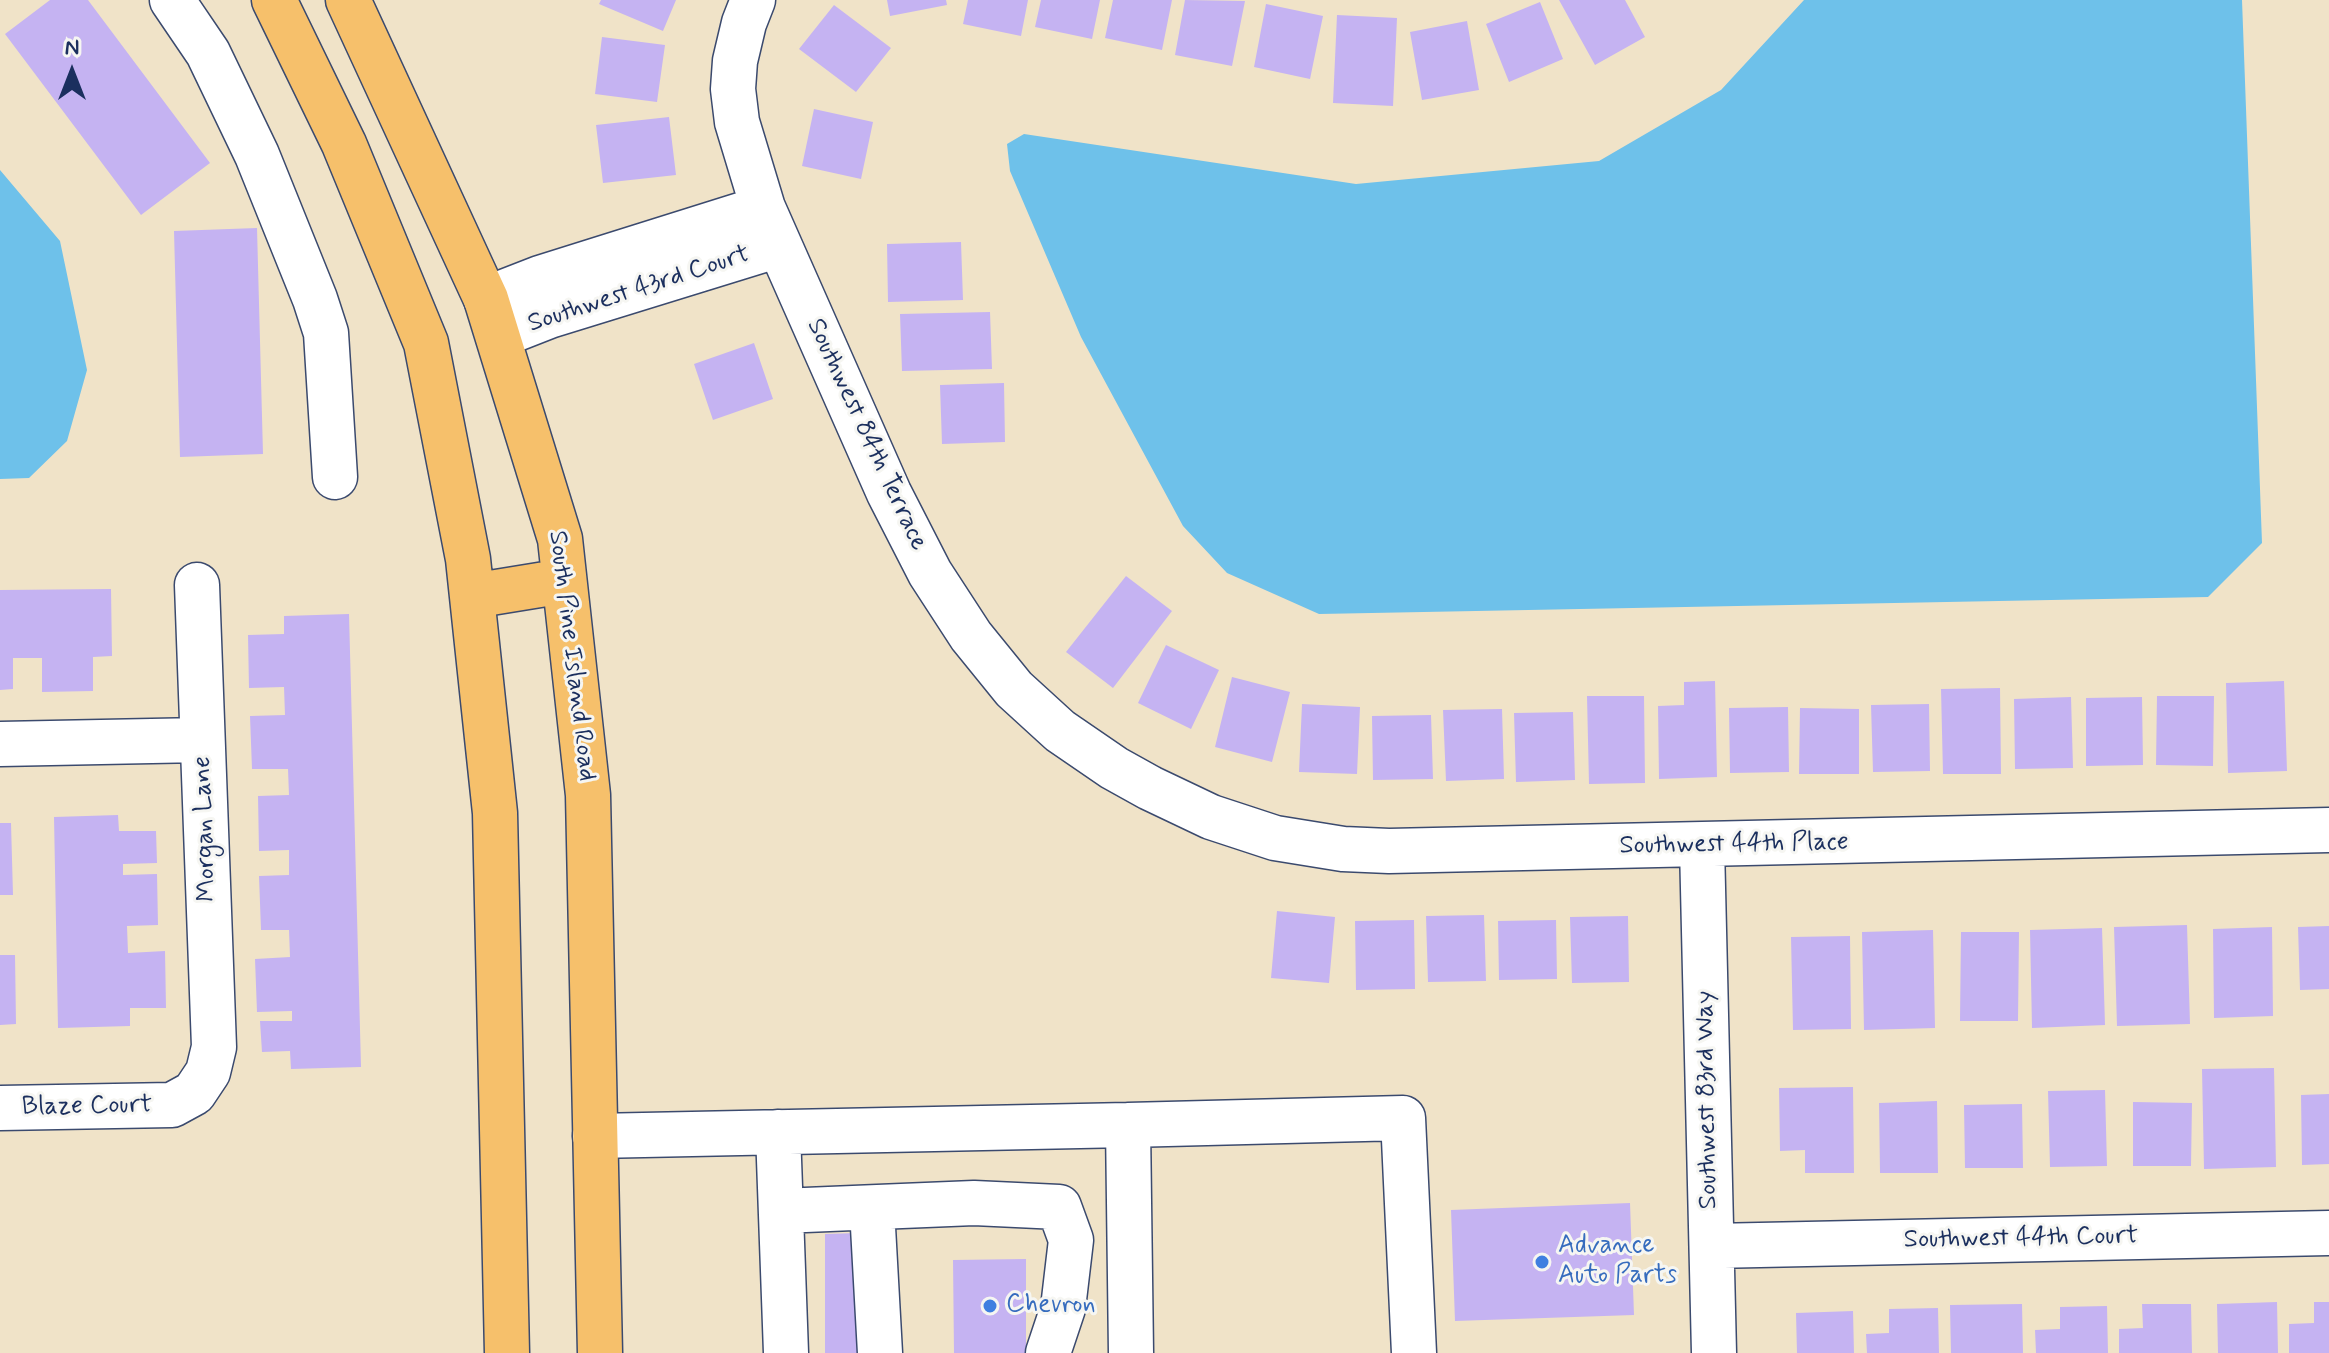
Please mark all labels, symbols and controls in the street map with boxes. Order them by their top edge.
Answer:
north arrow [32,32,112,112]
text: N [65,34,79,62]
street label: Southwest 43rd Court [524,239,754,341]
street label: Southwest 84th Terrace [799,314,933,556]
street label: South Pine Island Road [540,529,602,783]
street label: Morgan Lane [188,756,224,902]
street label: Southwest 44th Place [1619,827,1849,863]
street label: Southwest 83rd Way [1690,990,1726,1210]
street label: Blaze Court [21,1090,153,1124]
street label: Southwest 44th Court [1903,1221,2139,1257]
place label: Advance Auto Parts [1558,1231,1677,1292]
marker: Advance Auto Parts [1533,1253,1551,1271]
place label: Chevron [1006,1290,1096,1322]
marker: Chevron [981,1297,999,1315]

